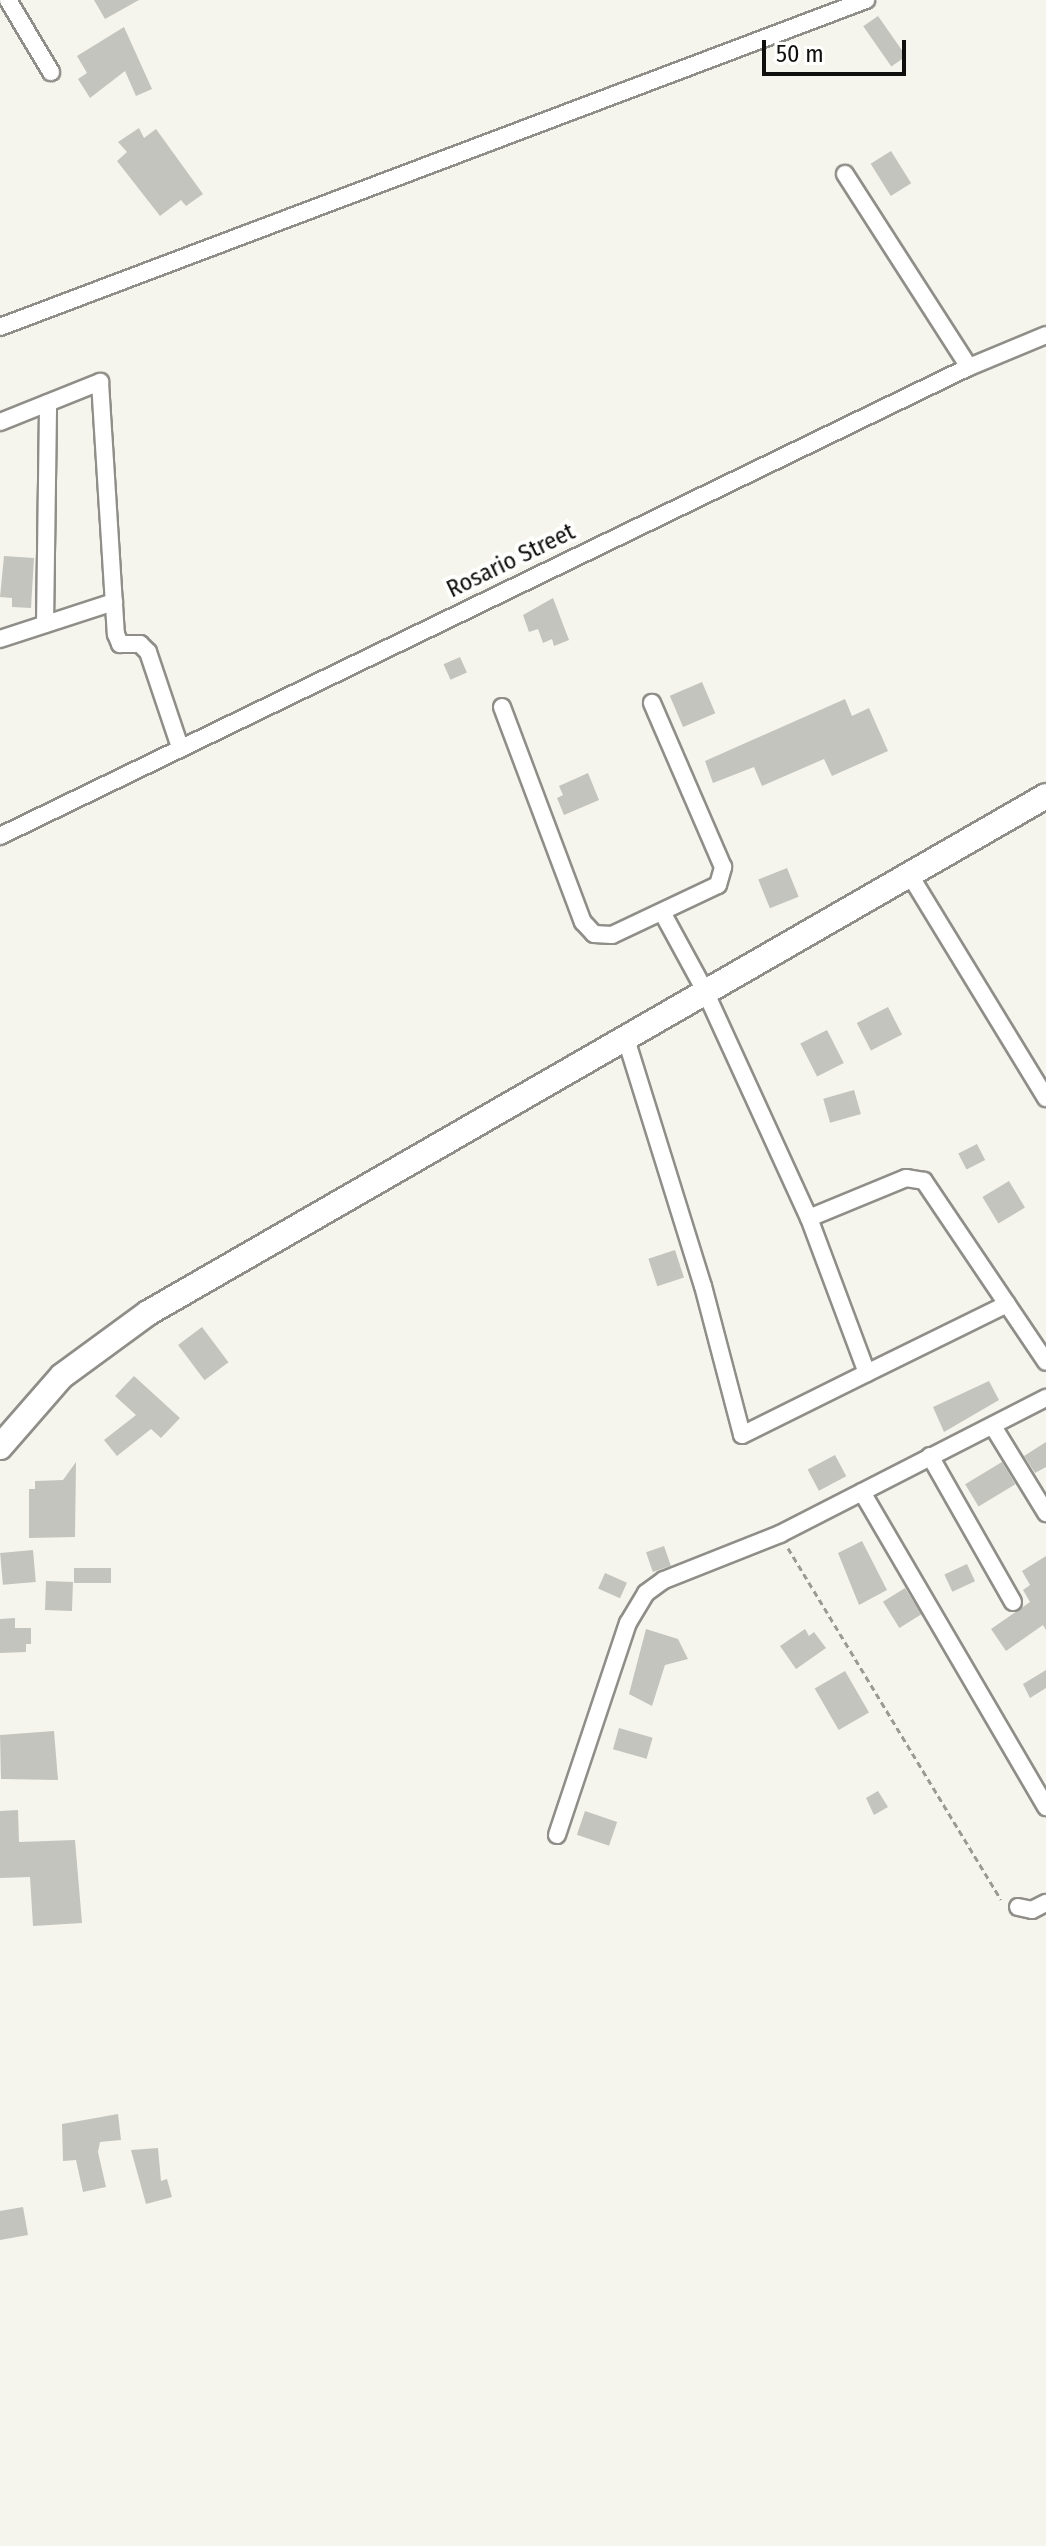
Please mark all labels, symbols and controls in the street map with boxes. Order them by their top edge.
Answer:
scale bar [766,24,910,74]
text: 50 m [776,40,824,68]
street label: Rosario Street [442,518,580,604]

